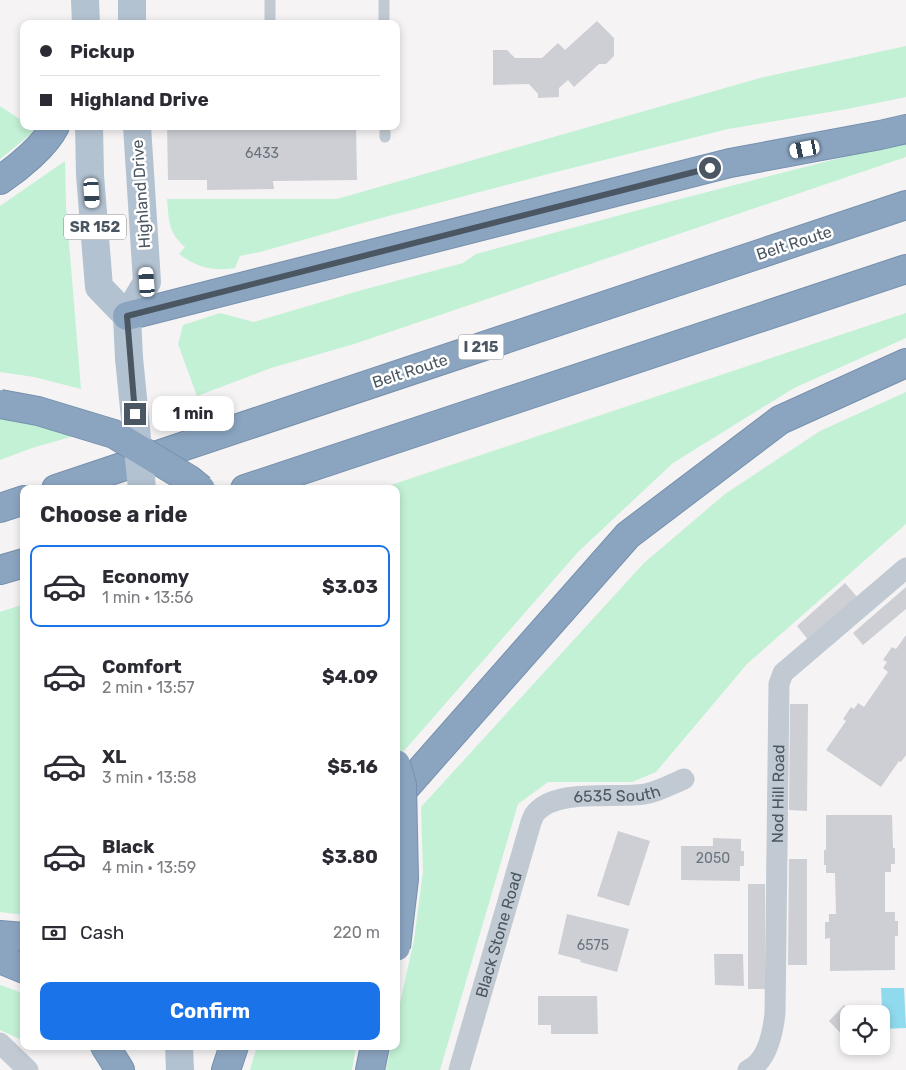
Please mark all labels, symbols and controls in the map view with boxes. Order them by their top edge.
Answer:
text: Pickup [70,40,135,63]
text: Highland Drive [70,88,209,111]
street label: Highland Drive [128,139,154,249]
car [788,139,821,159]
house number: 6433 [245,145,279,162]
route start [699,157,721,179]
car [83,178,100,208]
road number: SR 152 [64,214,126,240]
street label: Belt Route [754,222,834,264]
car [138,267,155,297]
road number: I 215 [458,334,504,360]
street label: Belt Route [370,350,450,392]
callout: 1 min [152,396,235,432]
route end [124,403,146,425]
text: 1 min [173,404,213,423]
text: Choose a ride [40,501,187,528]
icon: car [42,564,87,609]
text: Economy [102,565,189,588]
text: $3.03 [322,575,378,598]
text: 1 min · 13:56 [102,588,193,607]
icon: car [42,654,87,699]
text: Comfort [102,655,182,678]
text: $4.09 [322,665,378,688]
text: 2 min · 13:57 [102,678,195,697]
icon: car [42,744,87,789]
street label: Nod Hill Road [768,744,788,843]
text: XL [102,745,126,768]
text: $5.16 [327,755,378,778]
text: 3 min · 13:58 [102,768,197,787]
street label: 6535 South [572,781,663,806]
icon: car [42,834,87,879]
text: Black [102,835,154,858]
text: $3.80 [322,845,378,868]
house number: 2050 [696,850,730,867]
text: 4 min · 13:59 [102,858,196,877]
street label: Black Stone Road [471,869,526,1000]
icon: cash [40,919,68,947]
text: Cash [80,921,124,944]
text: 220 m [333,923,380,942]
house number: 6575 [577,937,609,954]
button: Confirm [40,982,380,1040]
map controls [840,1005,890,1055]
button: locate [840,1005,890,1055]

